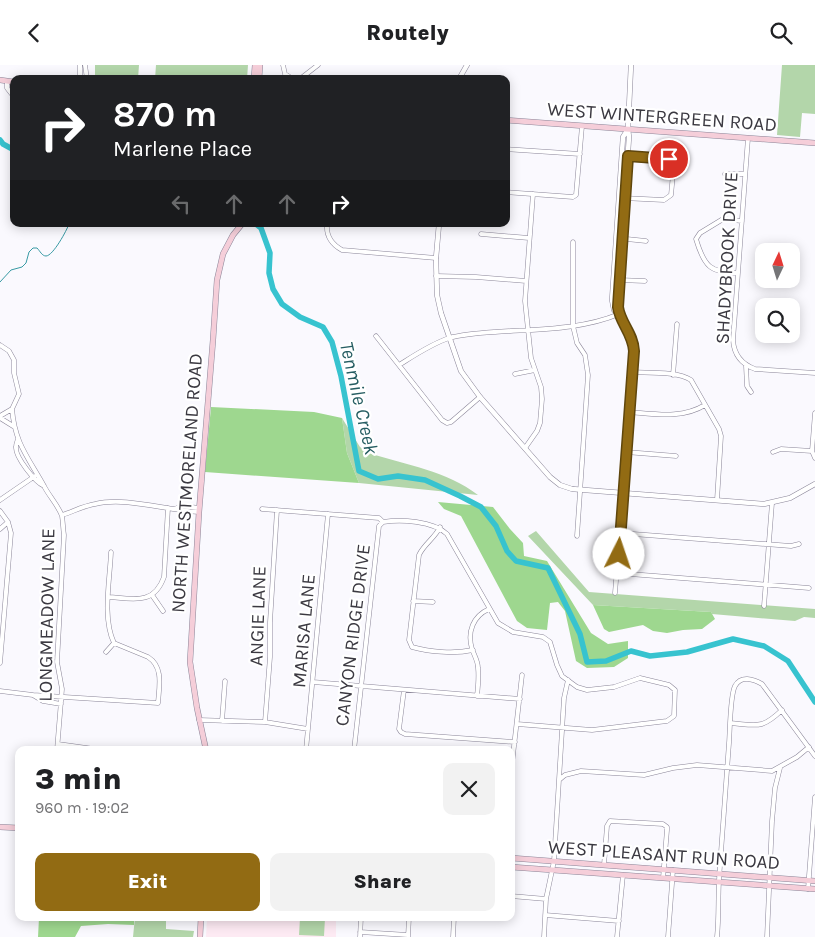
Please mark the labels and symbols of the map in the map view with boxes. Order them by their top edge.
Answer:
street label: WEST WINTERGREEN ROAD [546,98,778,136]
pin [648,138,690,180]
street label: SHADYBROOK DRIVE [712,171,742,345]
north arrow [755,243,800,287]
water label: Tenmile Creek [335,339,383,457]
street label: NORTH WESTMORELAND ROAD [167,352,207,614]
position arrow [592,527,644,579]
street label: LONGMEADOW LANE [34,528,60,702]
street label: CANYON RIDGE DRIVE [331,543,375,727]
street label: ANGIE LANE [245,566,271,666]
street label: MARISA LANE [288,573,320,689]
street label: WEST PLEASANT RUN ROAD [547,836,781,874]

